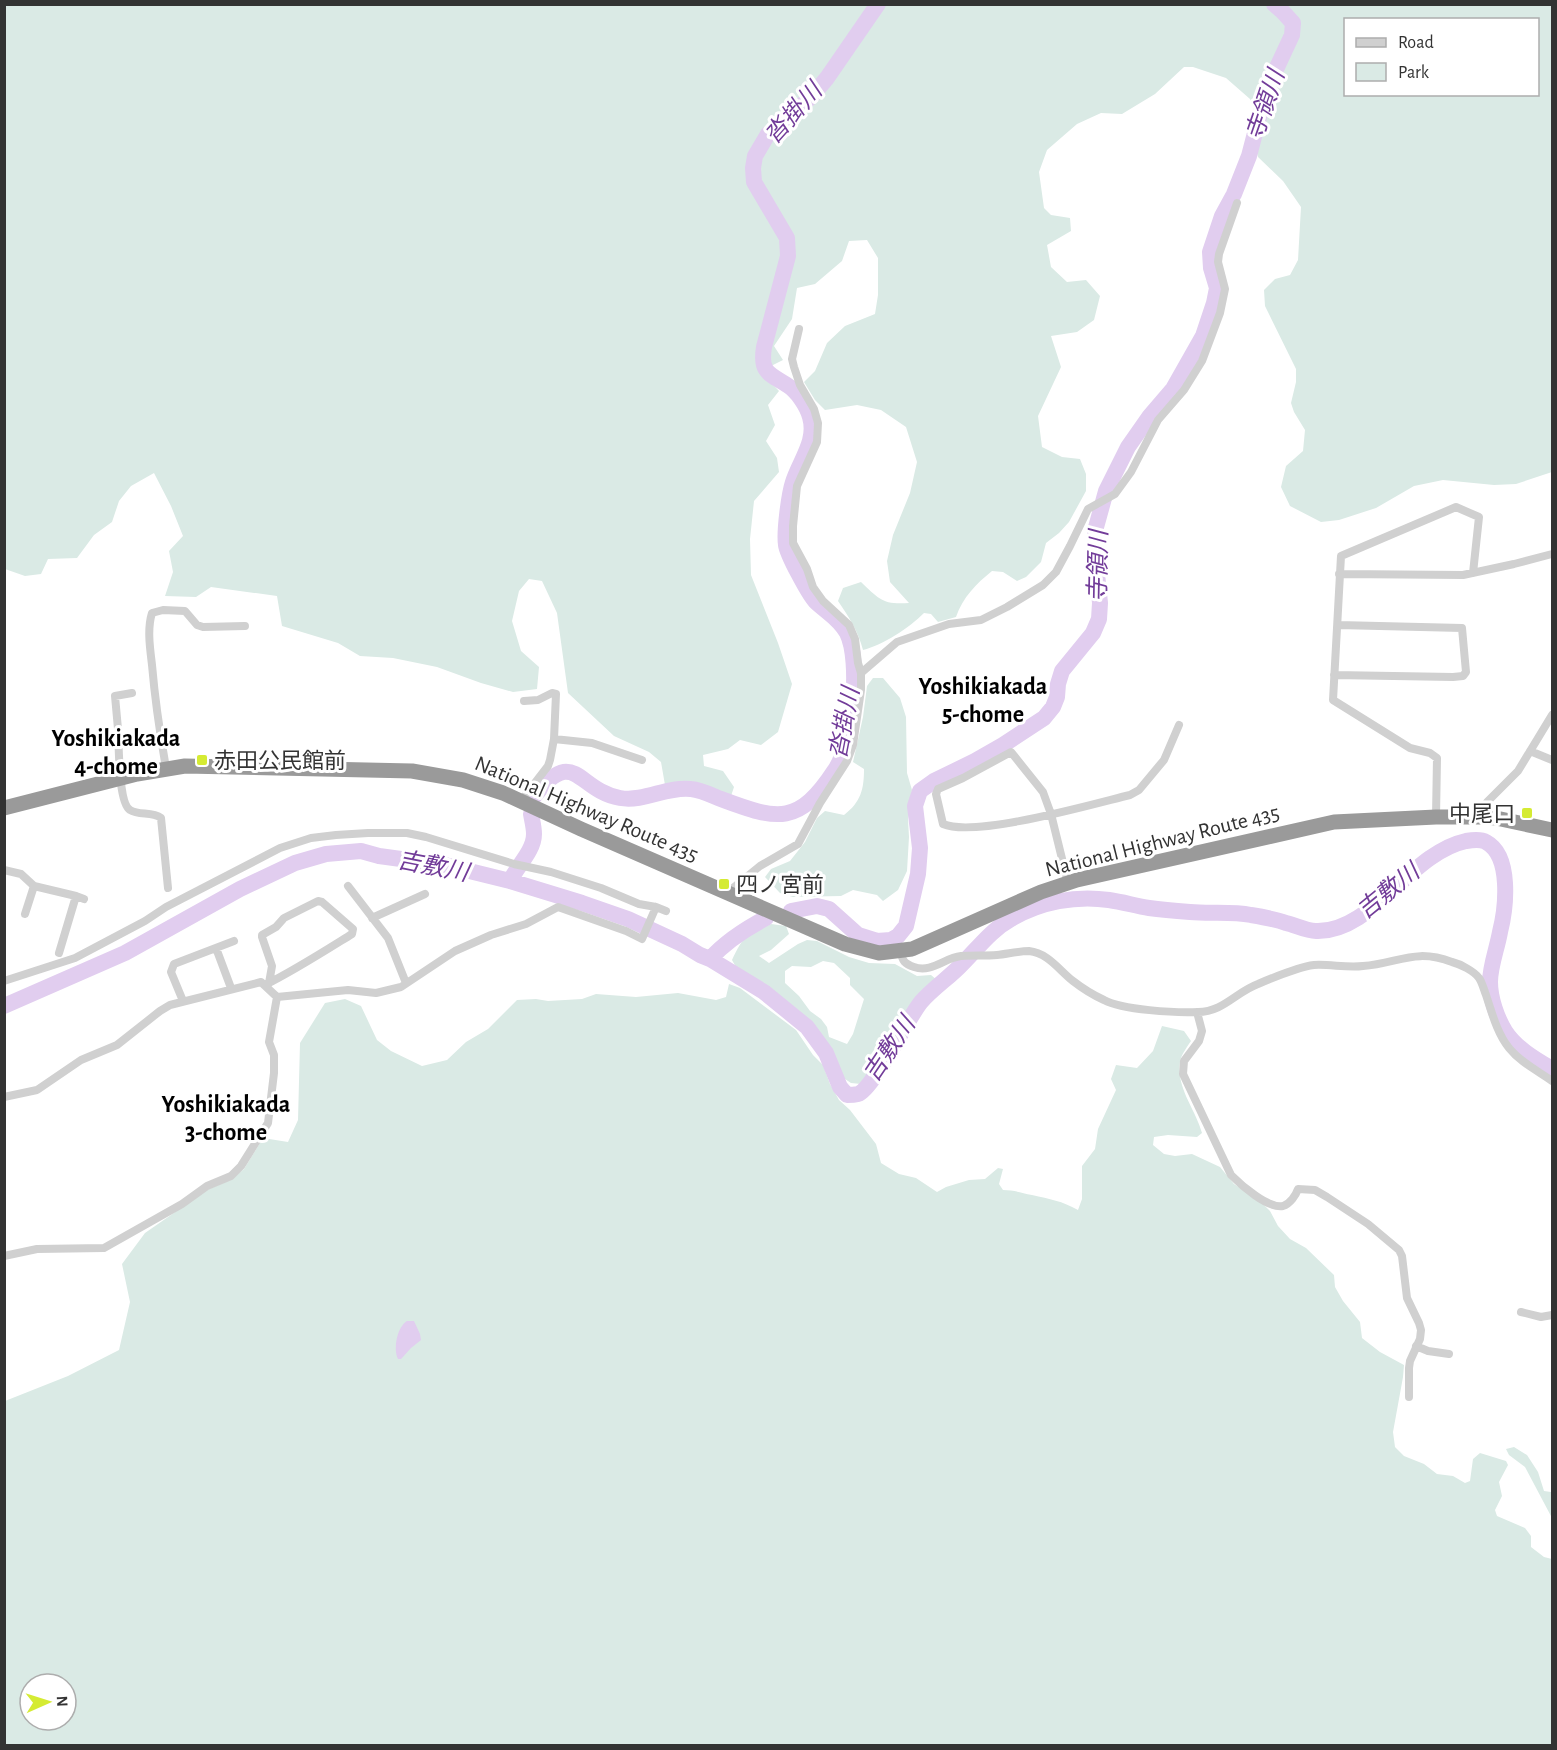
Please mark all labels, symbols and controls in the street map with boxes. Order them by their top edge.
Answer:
legend [1344,18,1539,96]
text: Road [1398,34,1434,52]
water label: 寺領川 [1241,64,1290,143]
text: Park [1398,64,1430,82]
water label: 沓掛川 [759,75,829,148]
water label: 寺領川 [1084,527,1112,602]
district label: Yoshikiakada 5-chome [919,675,1047,727]
water label: 沓掛川 [824,682,864,761]
district label: Yoshikiakada 4-chome [52,727,180,779]
place label: 赤田公民館前 [214,749,346,772]
street label: National Highway Route 435 [472,752,702,866]
marker: 赤田公民館前 [195,753,209,767]
street label: National Highway Route 435 [1043,801,1282,881]
place label: 中尾口 [1449,802,1515,825]
marker: 中尾口 [1520,806,1534,820]
water label: 吉敷川 [395,846,474,886]
water label: 吉敷川 [1352,856,1426,924]
place label: 四ノ宮前 [736,873,824,896]
marker: 四ノ宮前 [717,877,731,891]
water label: 吉敷川 [858,1009,922,1086]
district label: Yoshikiakada 3-chome [162,1093,290,1145]
north arrow [18,1672,78,1732]
text: N [54,1695,70,1707]

